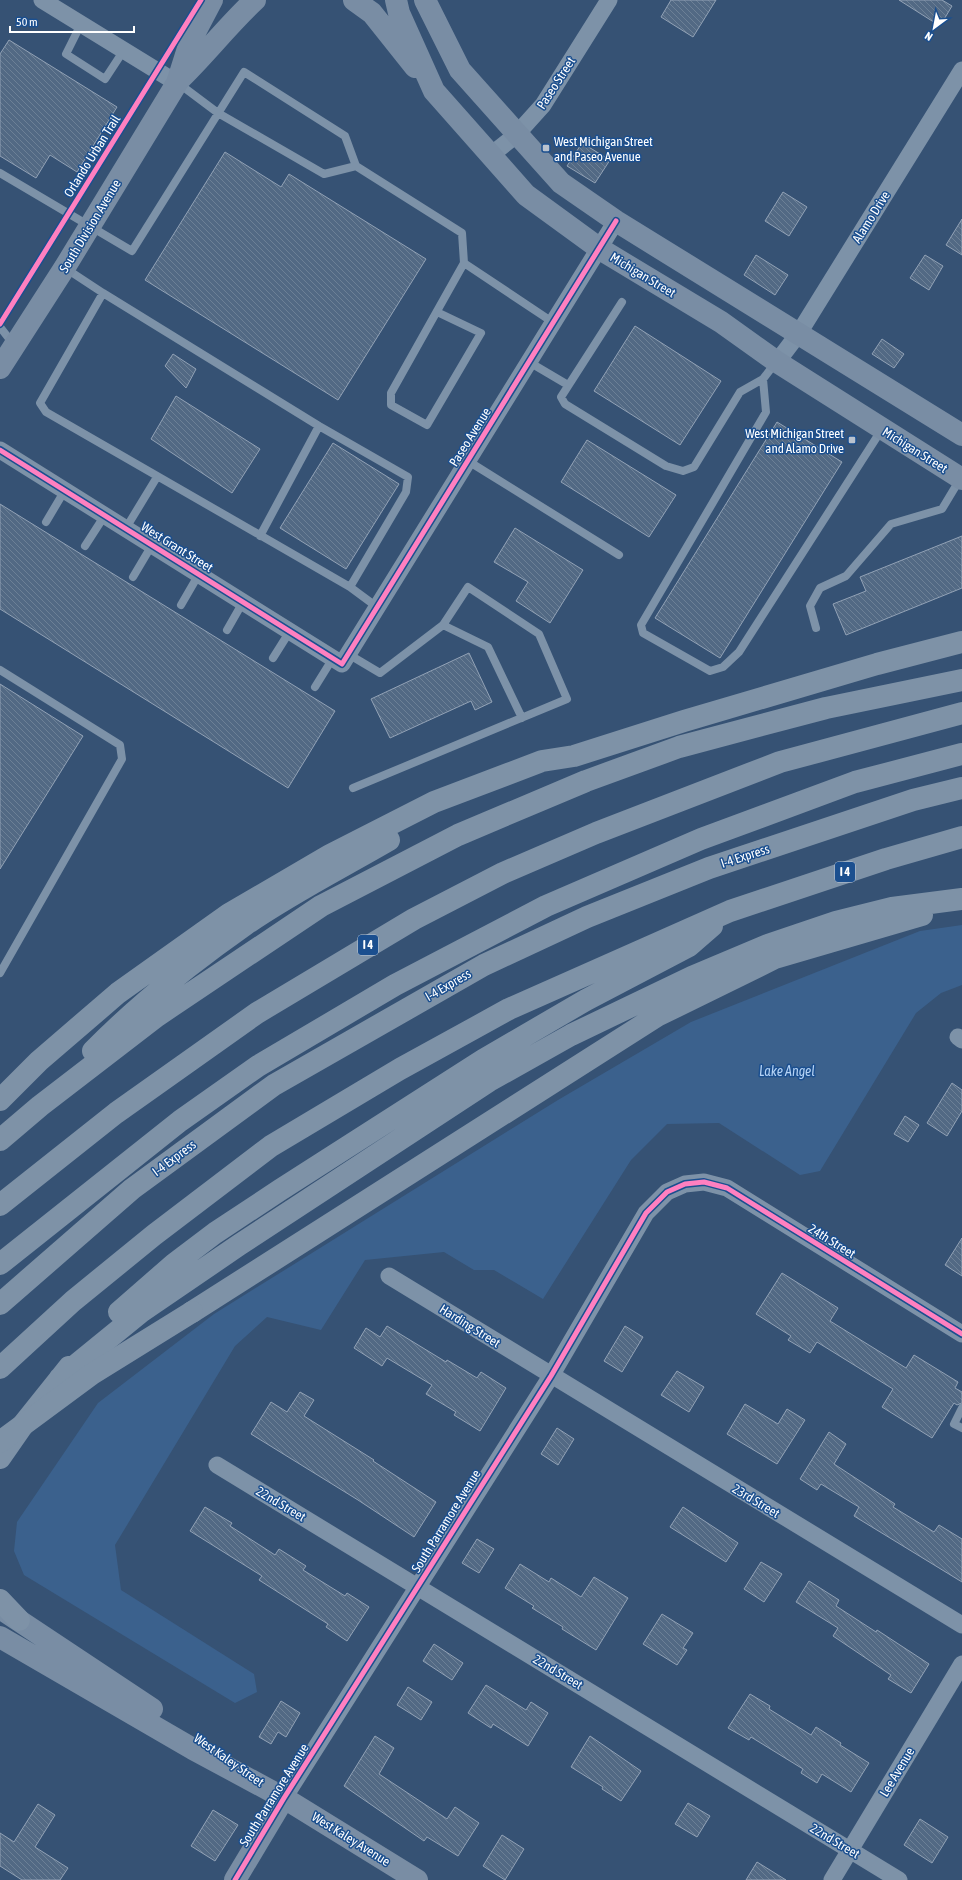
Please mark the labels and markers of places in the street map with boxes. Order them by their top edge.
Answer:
place label: West Michigan Street and Paseo Avenue [554,134,653,164]
marker: West Michigan Street and Paseo Avenue [541,143,551,153]
place label: West Michigan Street and Alamo Drive [745,426,844,456]
marker: West Michigan Street and Alamo Drive [847,435,857,445]

